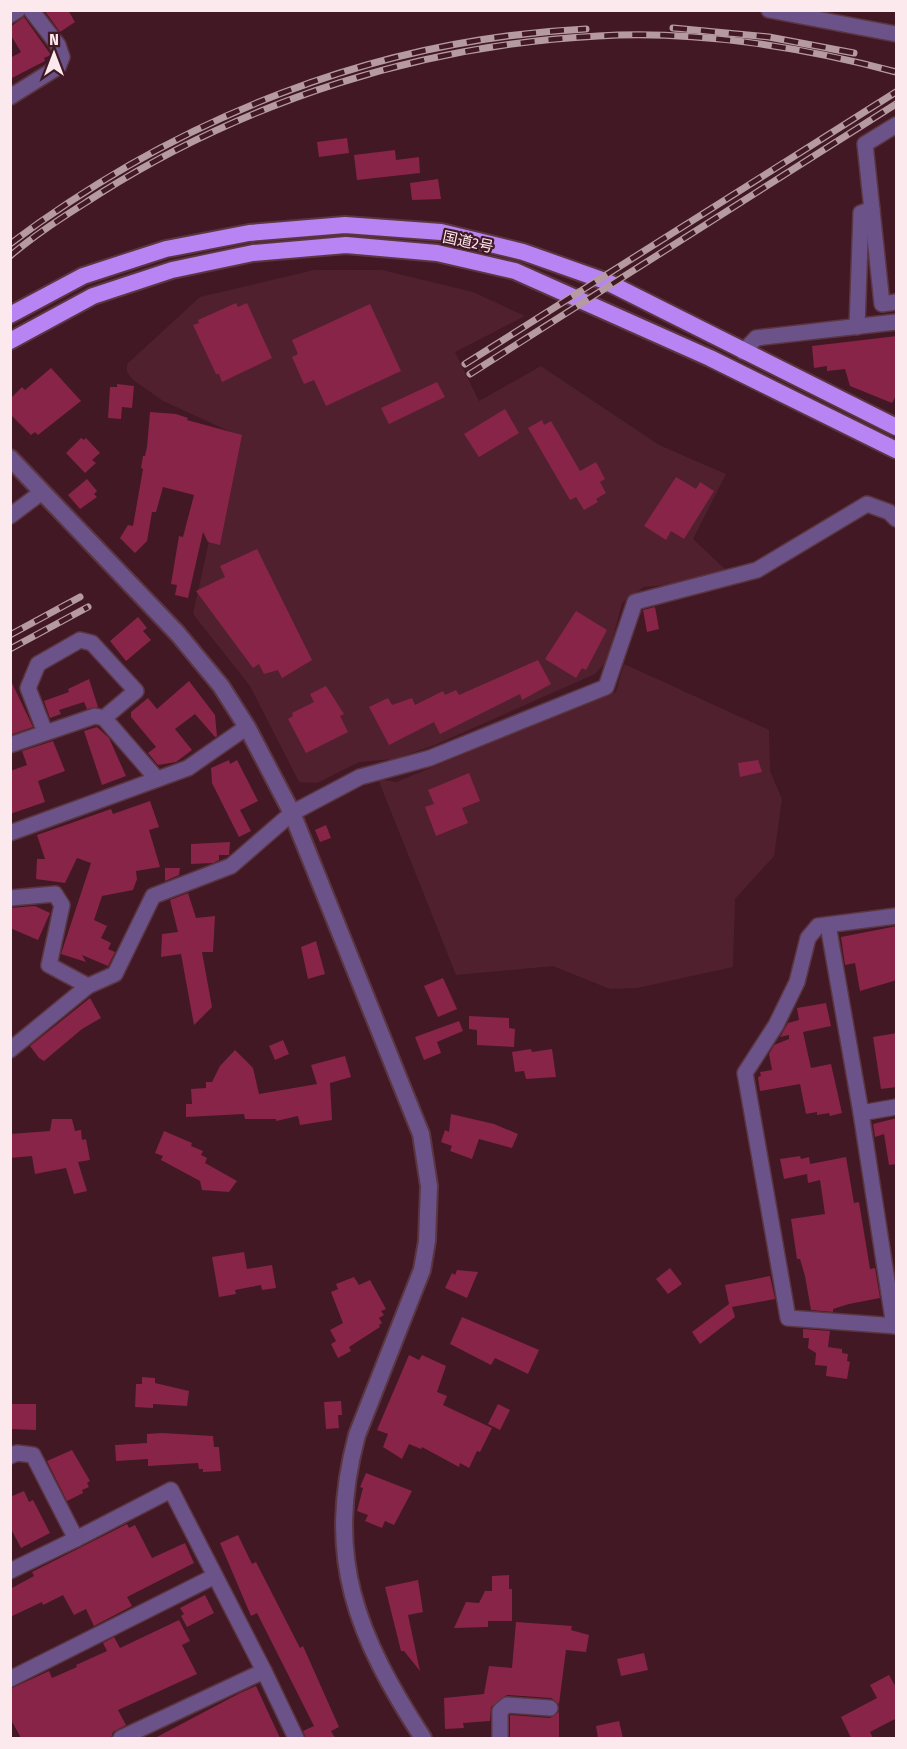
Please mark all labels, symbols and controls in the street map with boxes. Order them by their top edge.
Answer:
north arrow [24,24,84,84]
text: N [49,30,59,49]
street label: 国道2号 [441,228,495,256]

